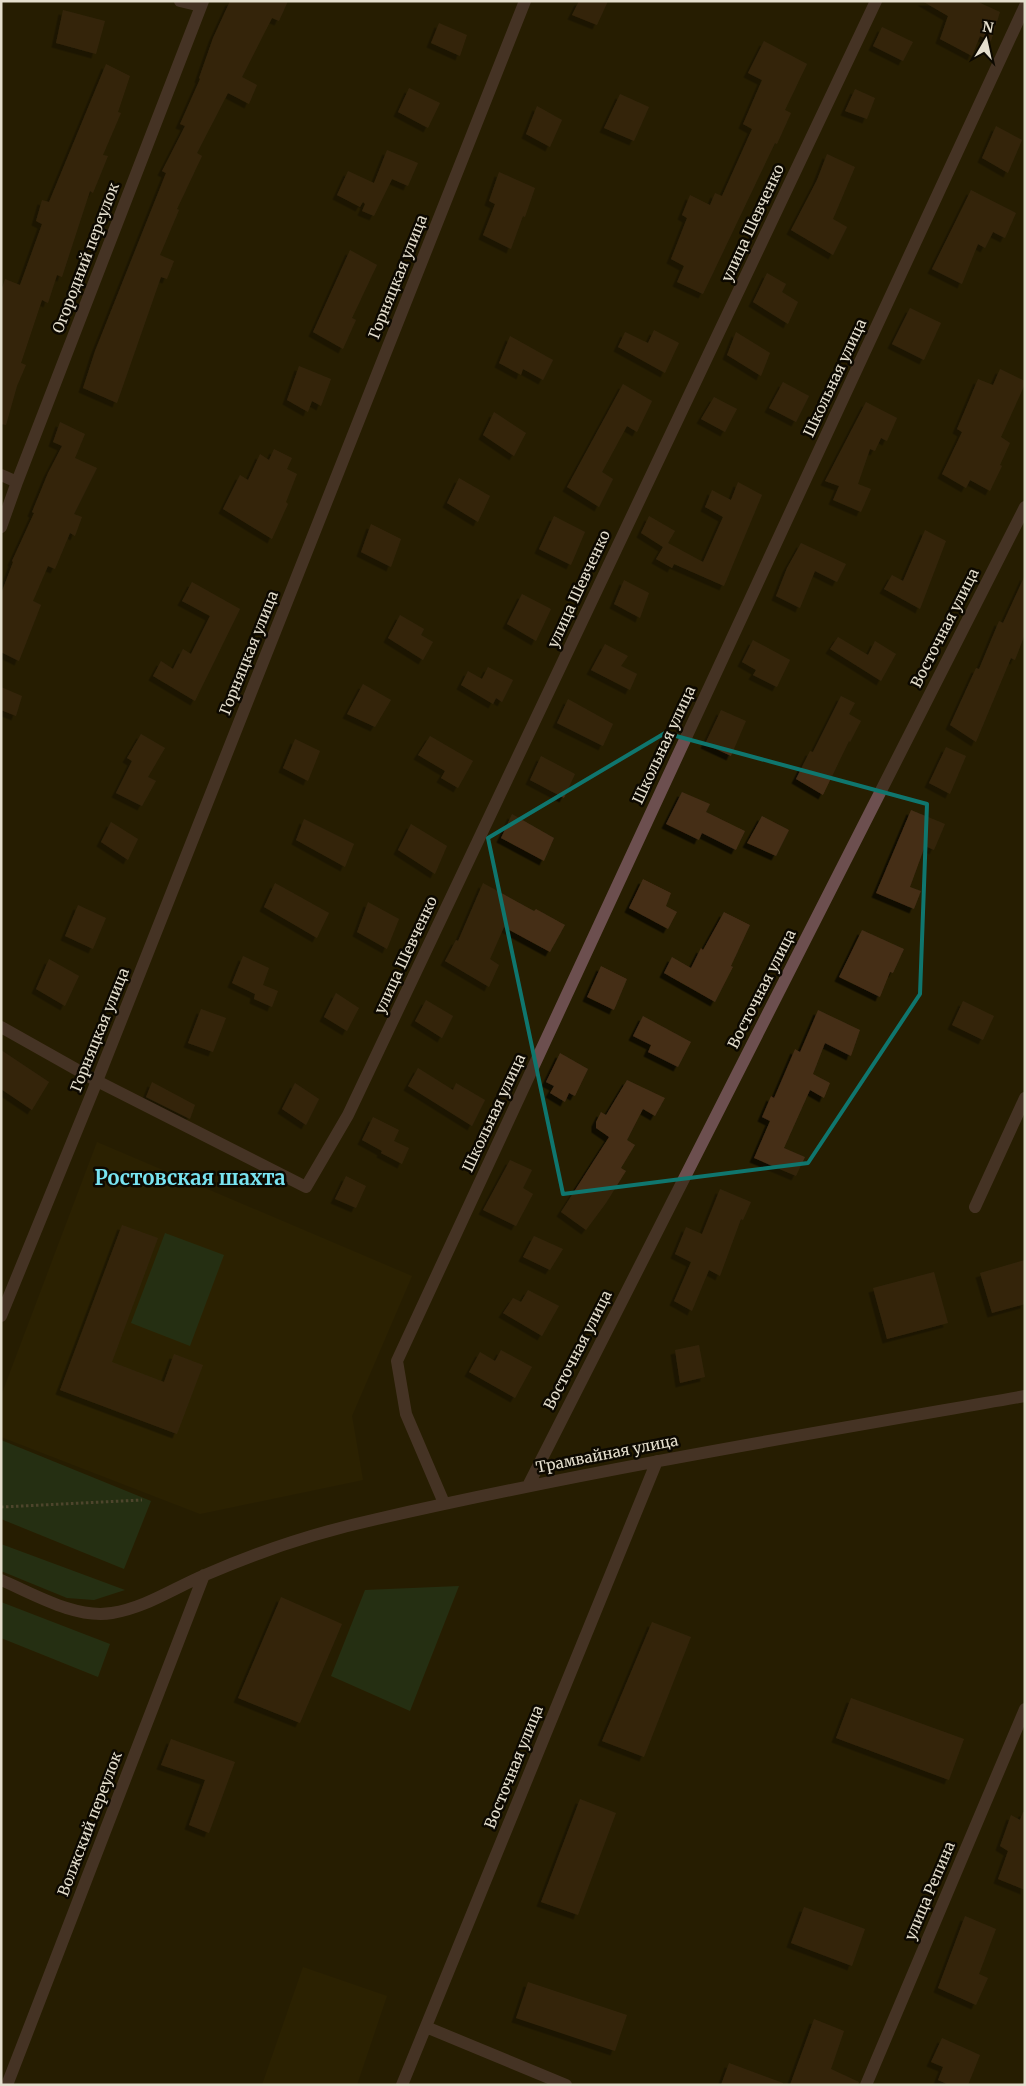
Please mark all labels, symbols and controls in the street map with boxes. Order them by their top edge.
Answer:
north arrow [961,15,1011,65]
text: N [981,17,995,37]
street label: улица Шевченко [717,161,788,285]
street label: Огородний переулок [48,179,123,336]
street label: Горняцкая улица [364,212,431,342]
street label: Школьная улица [799,316,870,440]
street label: улица Шевченко [543,527,614,651]
street label: Восточная улица [906,565,983,691]
street label: Горняцкая улица [215,588,282,718]
street label: Школьная улица [628,683,699,807]
street label: улица Шевченко [370,893,441,1017]
street label: Восточная улица [723,926,800,1052]
street label: Горняцкая улица [66,965,133,1095]
street label: Школьная улица [458,1051,529,1175]
district label: Ростовская шахта [94,1165,286,1190]
street label: Восточная улица [539,1287,616,1413]
street label: Трамвайная улица [534,1430,680,1477]
street label: Восточная улица [480,1702,547,1831]
street label: Волжский переулок [53,1748,126,1899]
street label: улица Репина [900,1839,959,1943]

